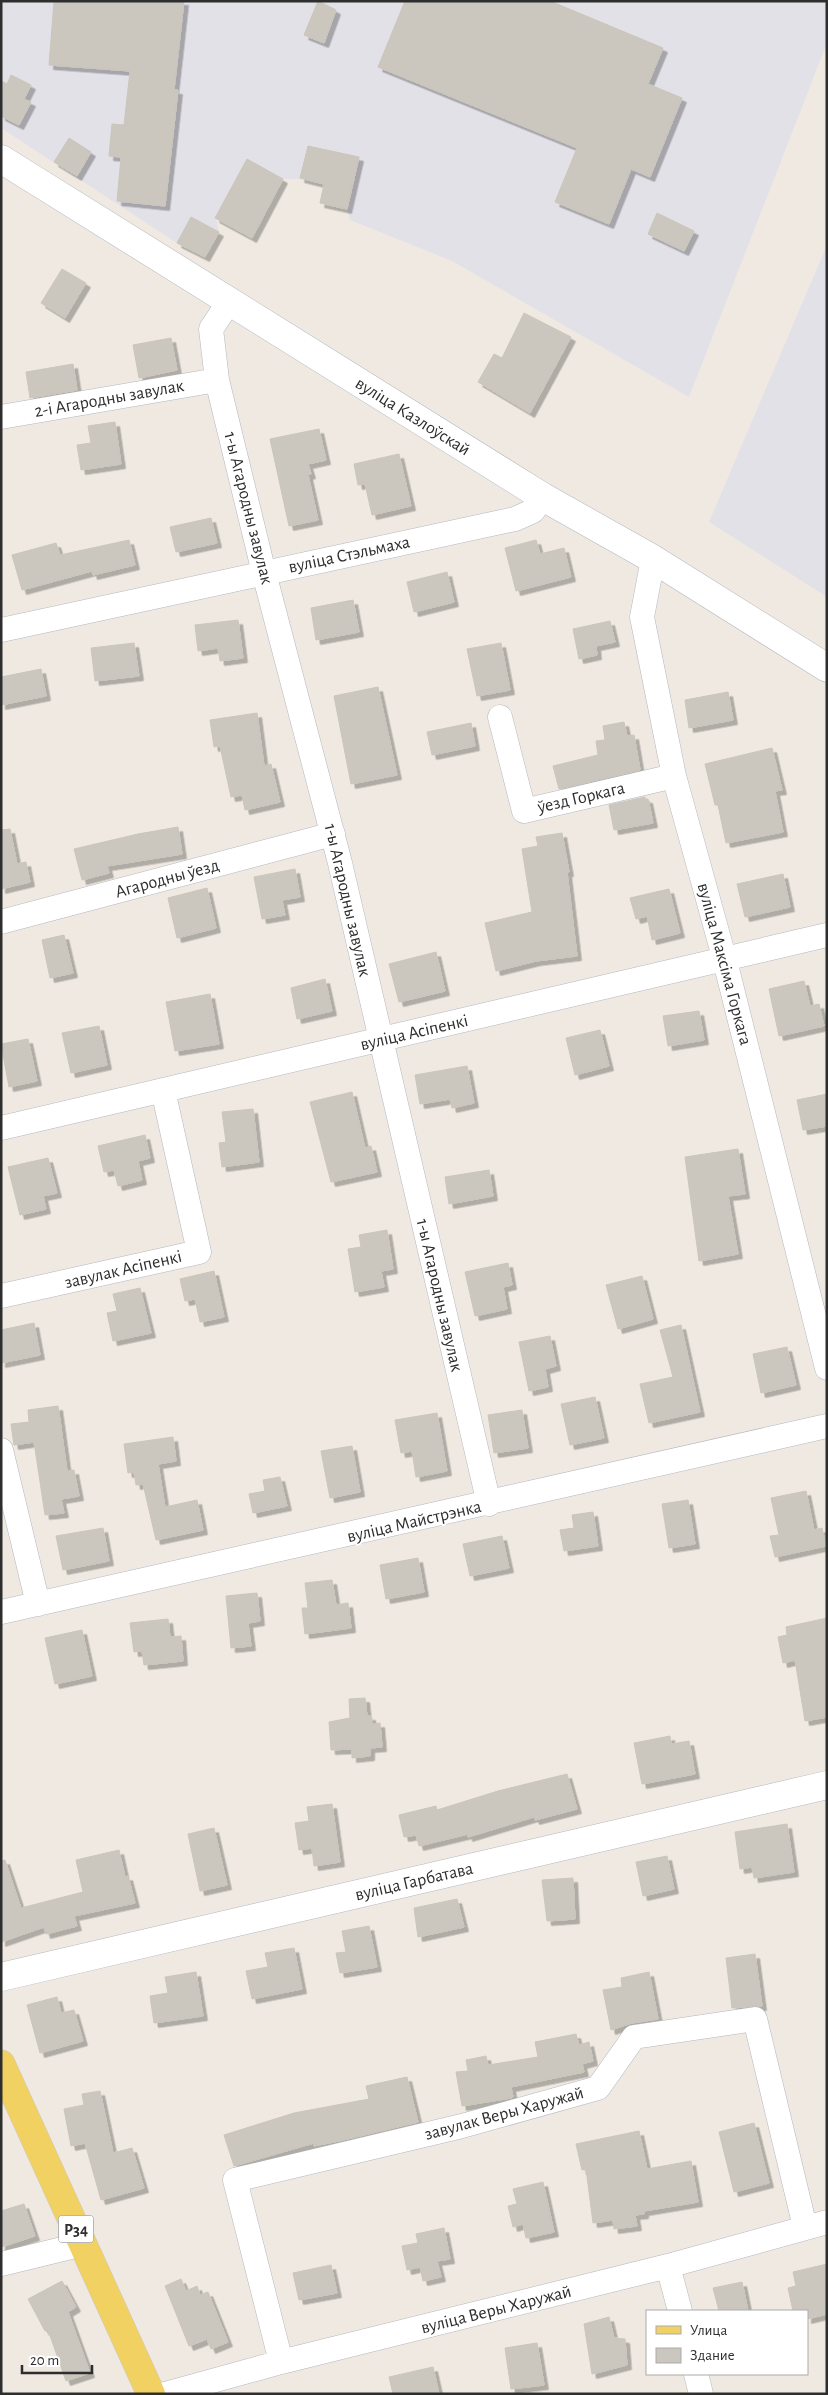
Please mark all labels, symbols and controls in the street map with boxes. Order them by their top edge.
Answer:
street label: вуліца Казлоўскай [352,374,473,459]
street label: 2-і Агародны завулак [33,377,186,421]
street label: 1-ы Агародны завулак [220,430,276,587]
street label: вуліца Стэльмаха [287,533,412,577]
street label: ўезд Горкага [535,779,627,817]
street label: 1-ы Агародны завулак [321,822,374,979]
street label: Агародны ўезд [113,856,221,901]
street label: вуліца Максіма Горкага [694,881,754,1047]
street label: вуліца Асіпенкі [358,1012,470,1054]
street label: 1-ы Агародны завулак [413,1217,466,1374]
street label: завулак Асіпенкі [63,1248,184,1292]
street label: вуліца Майстрэнка [345,1498,483,1546]
street label: вуліца Гарбатава [353,1859,475,1904]
street label: завулак Веры Харужай [423,2084,586,2144]
road number: Р34 [58,2216,94,2242]
street label: вуліца Веры Харужай [419,2283,573,2337]
legend [646,2310,808,2375]
text: Улица [690,2323,727,2338]
scale bar [22,2342,92,2374]
text: Здание [690,2348,735,2363]
text: 20 m [30,2353,59,2368]

